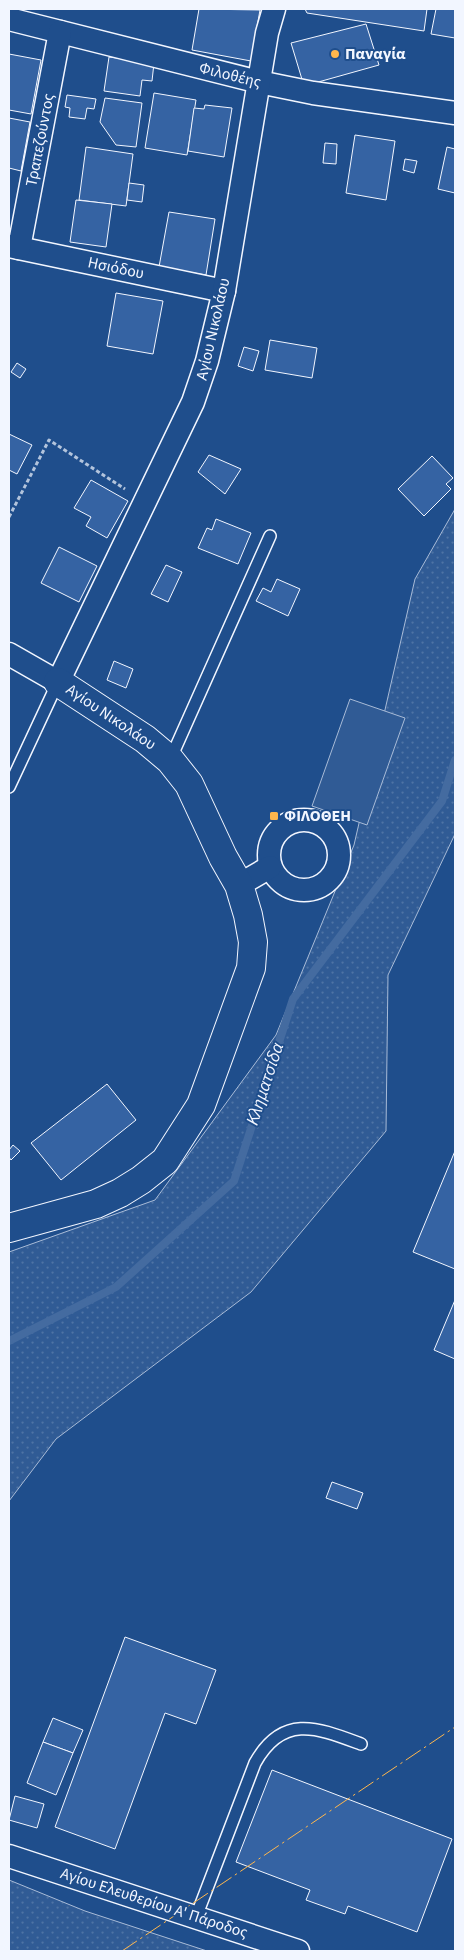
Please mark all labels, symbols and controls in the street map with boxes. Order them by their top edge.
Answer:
place label: Παναγία [345,43,406,65]
marker: Παναγία [329,48,341,60]
street label: Φιλοθέης [197,57,263,93]
street label: Τραπεζούντος [20,92,60,188]
street label: Ησιόδου [86,251,146,285]
street label: Αγίου Νικολάου [191,276,235,382]
street label: Αγίου Νικολάου [62,679,160,755]
place label: ΦΙΛΟΘΕΗ [284,805,351,827]
marker: ΦΙΛΟΘΕΗ [268,810,280,822]
water label: Κληματσίδα [240,1039,290,1128]
street label: Αγίου Ελευθερίου Α' Πάροδος [58,1862,250,1944]

